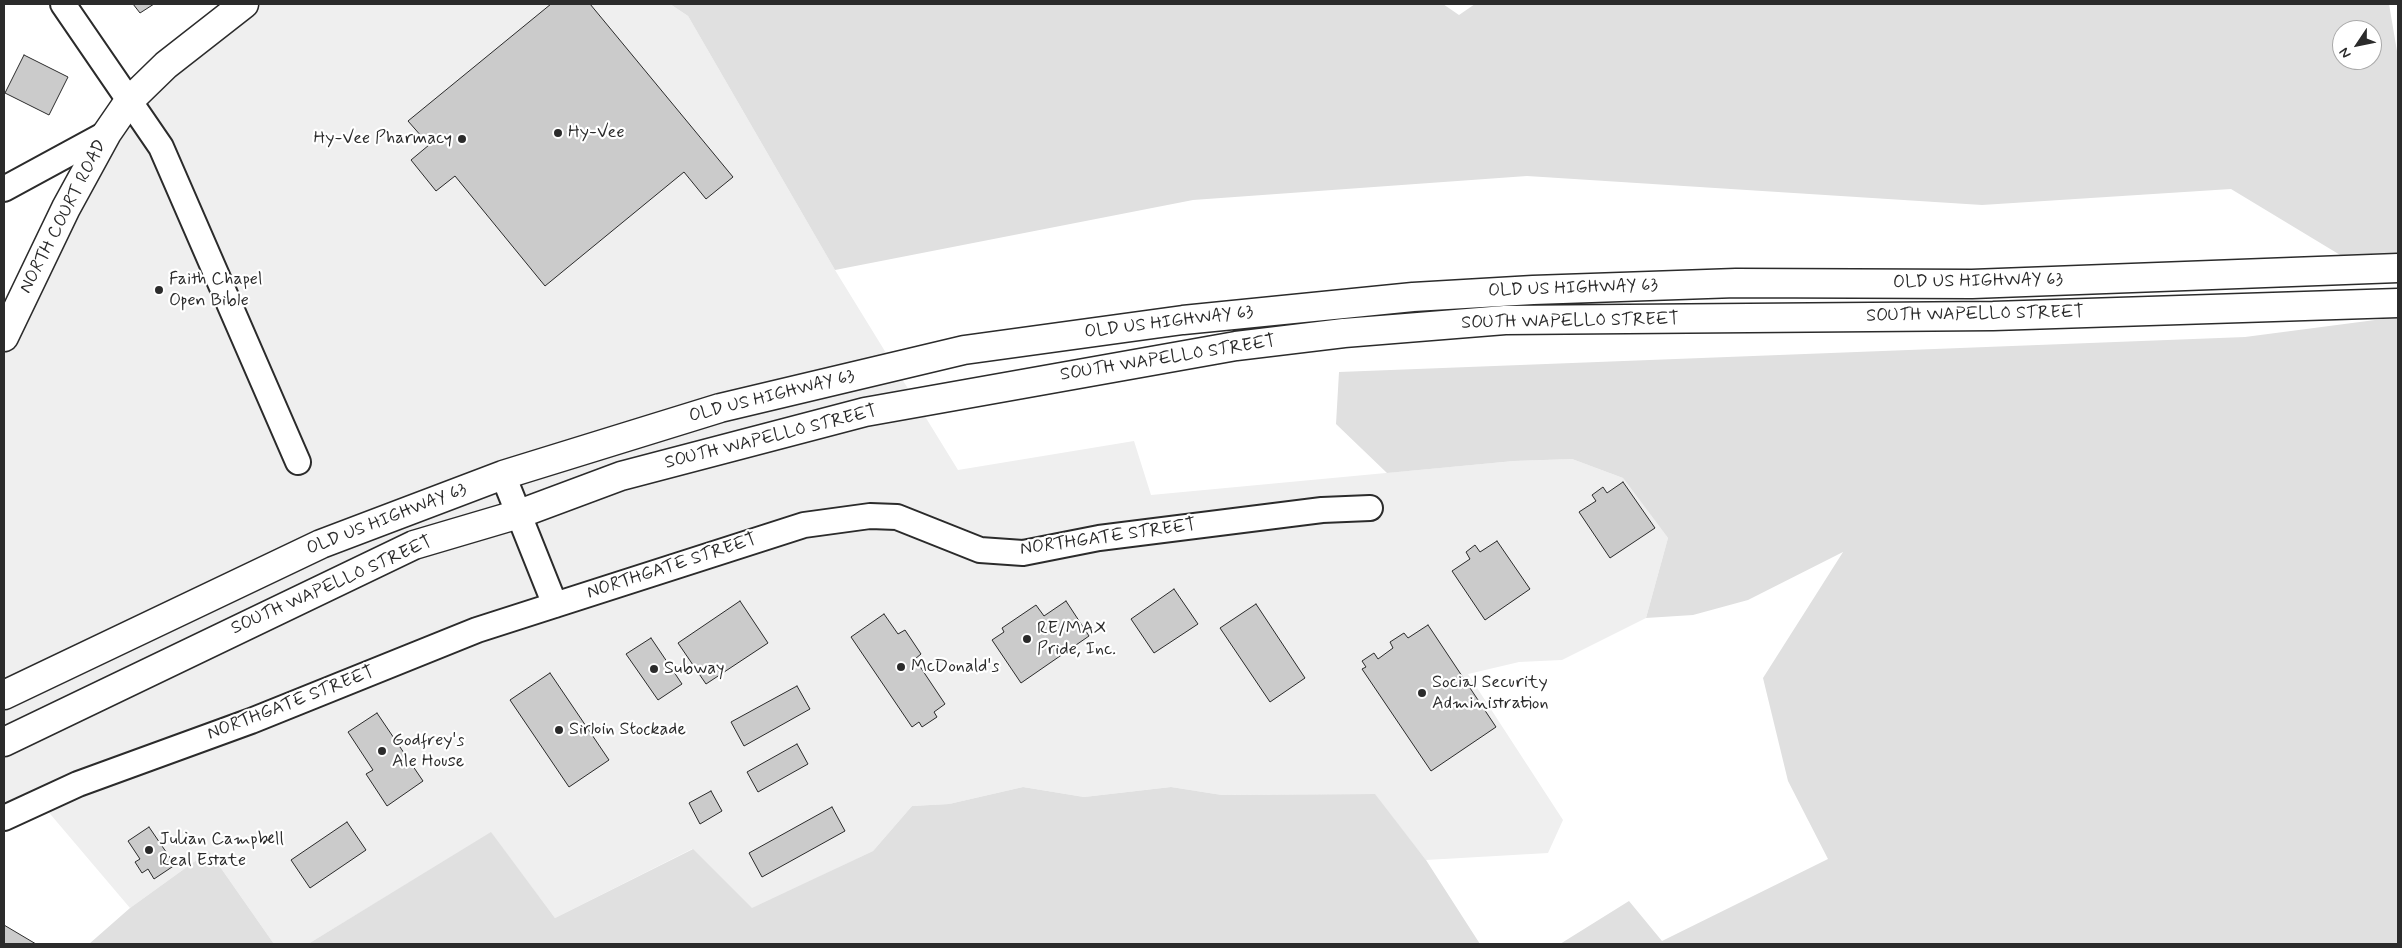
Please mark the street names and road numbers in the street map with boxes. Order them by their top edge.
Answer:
street label: NORTH COURT ROAD [16,136,112,298]
street label: OLD US HIGHWAY 63 [1893,270,2063,294]
street label: OLD US HIGHWAY 63 [1488,275,1658,303]
street label: OLD US HIGHWAY 63 [1083,302,1255,344]
street label: SOUTH WAPELLO STREET [1866,302,2084,328]
street label: SOUTH WAPELLO STREET [1461,309,1679,335]
street label: SOUTH WAPELLO STREET [1059,331,1277,387]
street label: OLD US HIGHWAY 63 [687,366,857,428]
street label: SOUTH WAPELLO STREET [663,401,879,475]
street label: OLD US HIGHWAY 63 [304,479,470,561]
street label: NORTHGATE STREET [1019,515,1197,561]
street label: NORTHGATE STREET [584,529,760,605]
street label: SOUTH WAPELLO STREET [228,532,436,640]
street label: NORTHGATE STREET [204,662,378,746]

